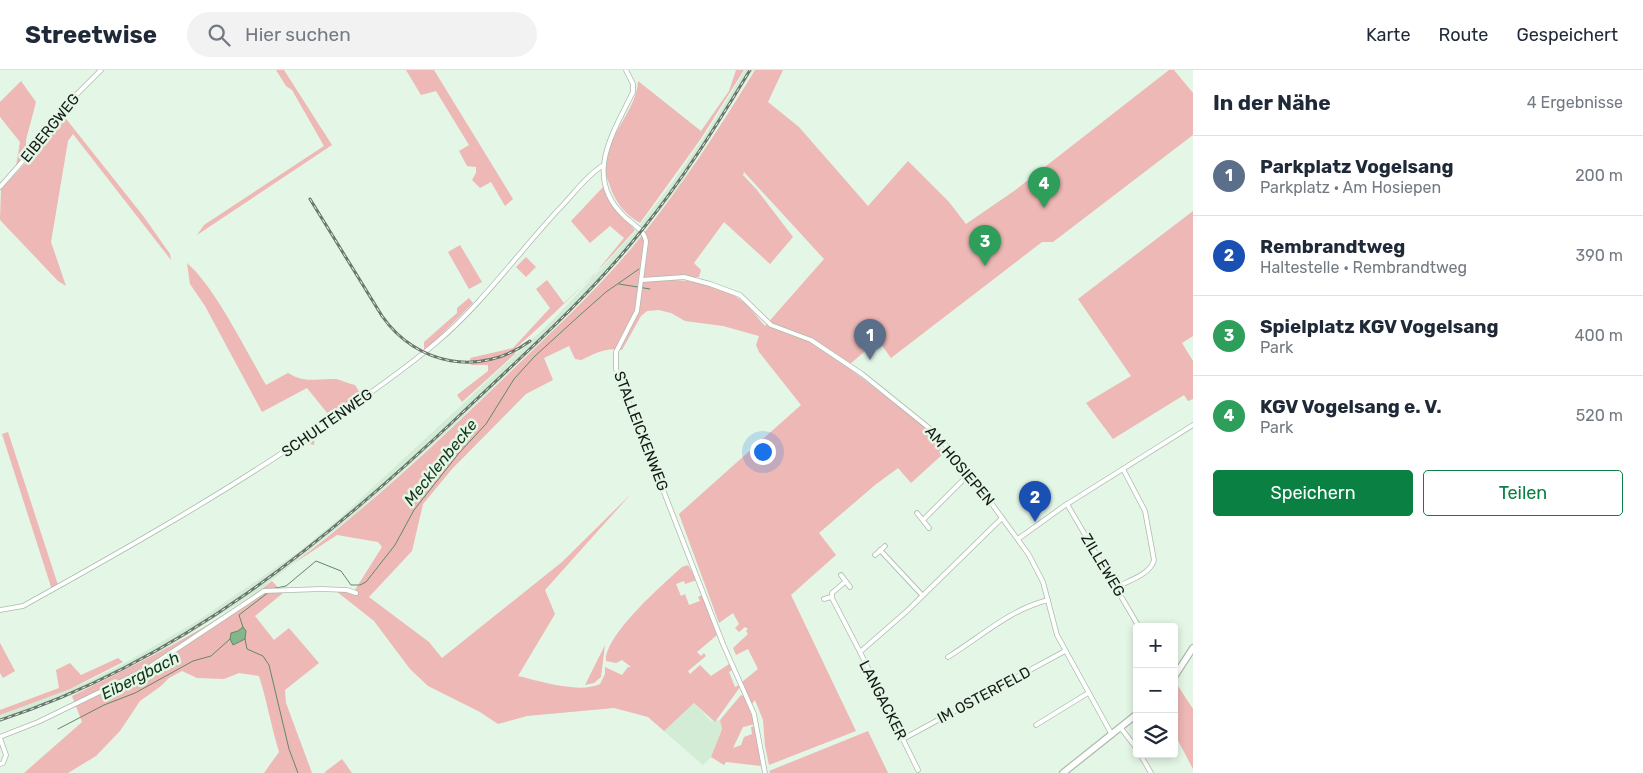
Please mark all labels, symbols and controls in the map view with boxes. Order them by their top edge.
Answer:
search box [187,12,537,57]
text: Streetwise [25,21,157,49]
icon: search [205,21,233,49]
text: Hier suchen [245,23,351,46]
text: Karte [1366,24,1410,46]
text: Route [1438,24,1488,46]
text: Gespeichert [1516,24,1618,46]
street label: EIBERGWEG [17,90,83,166]
text: In der Nähe [1213,90,1331,115]
text: 4 Ergebnisse [1527,93,1623,112]
text: Parkplatz Vogelsang [1260,155,1454,178]
text: 1 [1225,166,1233,185]
text: 200 m [1575,166,1623,185]
pin: 4 [1028,167,1060,208]
text: Parkplatz · Am Hosiepen [1260,178,1441,197]
pin: 3 [969,225,1001,266]
text: Rembrandtweg [1260,235,1405,258]
text: 2 [1224,246,1234,265]
text: 390 m [1576,246,1623,265]
text: Haltestelle · Rembrandtweg [1260,258,1467,277]
text: Spielplatz KGV Vogelsang [1260,315,1499,338]
pin: 1 [854,319,886,360]
text: 3 [1224,326,1234,345]
text: 400 m [1575,326,1623,345]
text: Park [1260,338,1293,357]
street label: STALLEICKENWEG [610,369,672,493]
street label: SCHULTENWEG [278,385,376,461]
text: KGV Vogelsang e. V. [1260,395,1442,418]
text: 4 [1224,406,1234,425]
text: 520 m [1576,406,1623,425]
water label: Mecklenbecke [400,415,481,509]
text: Park [1260,418,1293,437]
street label: AM HOSIEPEN [922,423,998,509]
your location [750,439,776,465]
button: Speichern [1213,470,1413,516]
button: Teilen [1423,470,1623,516]
pin: 2 [1019,481,1051,522]
street label: ZILLEWEG [1077,530,1129,600]
map controls [1133,623,1178,758]
button: + [1133,623,1178,668]
water label: Eibergbach [98,648,182,703]
street label: LANGACKER [855,657,911,743]
street label: IM OSTERFELD [934,663,1034,727]
button: − [1133,668,1178,713]
button: layers [1133,713,1178,758]

